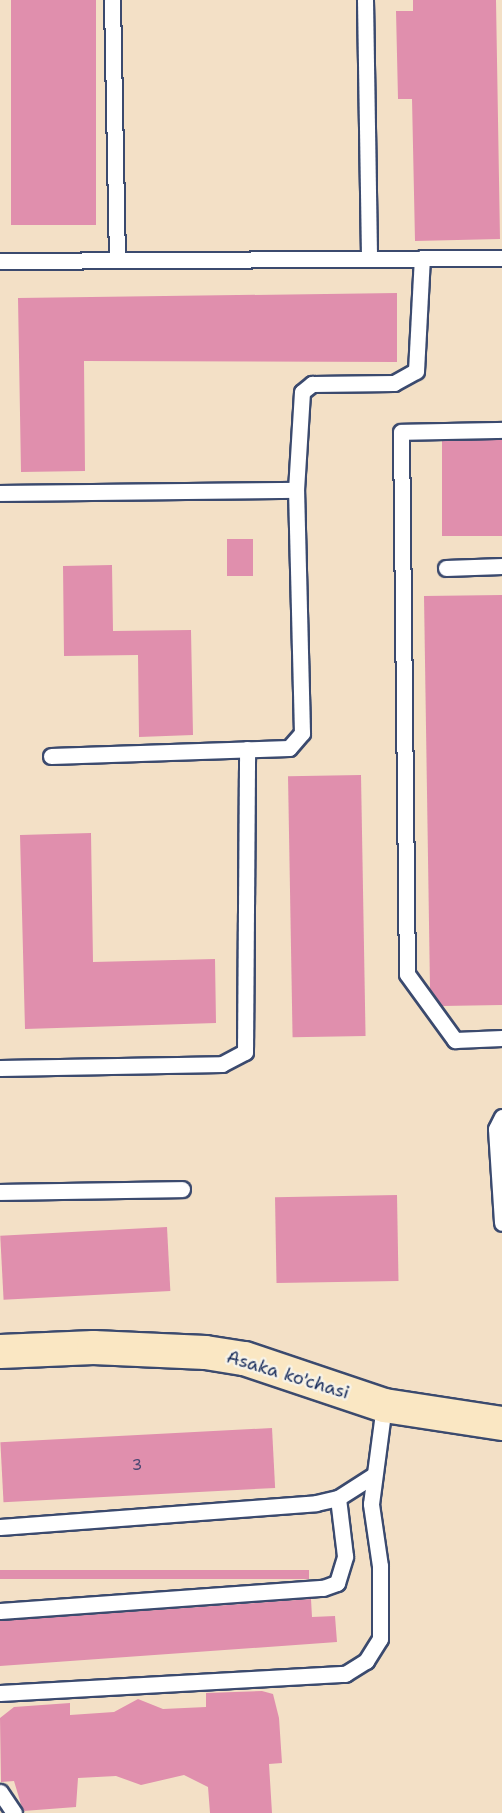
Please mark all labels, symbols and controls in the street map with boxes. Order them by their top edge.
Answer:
street label: Asaka ko'chasi [224,1346,352,1404]
house number: 3 [132,1457,142,1475]

